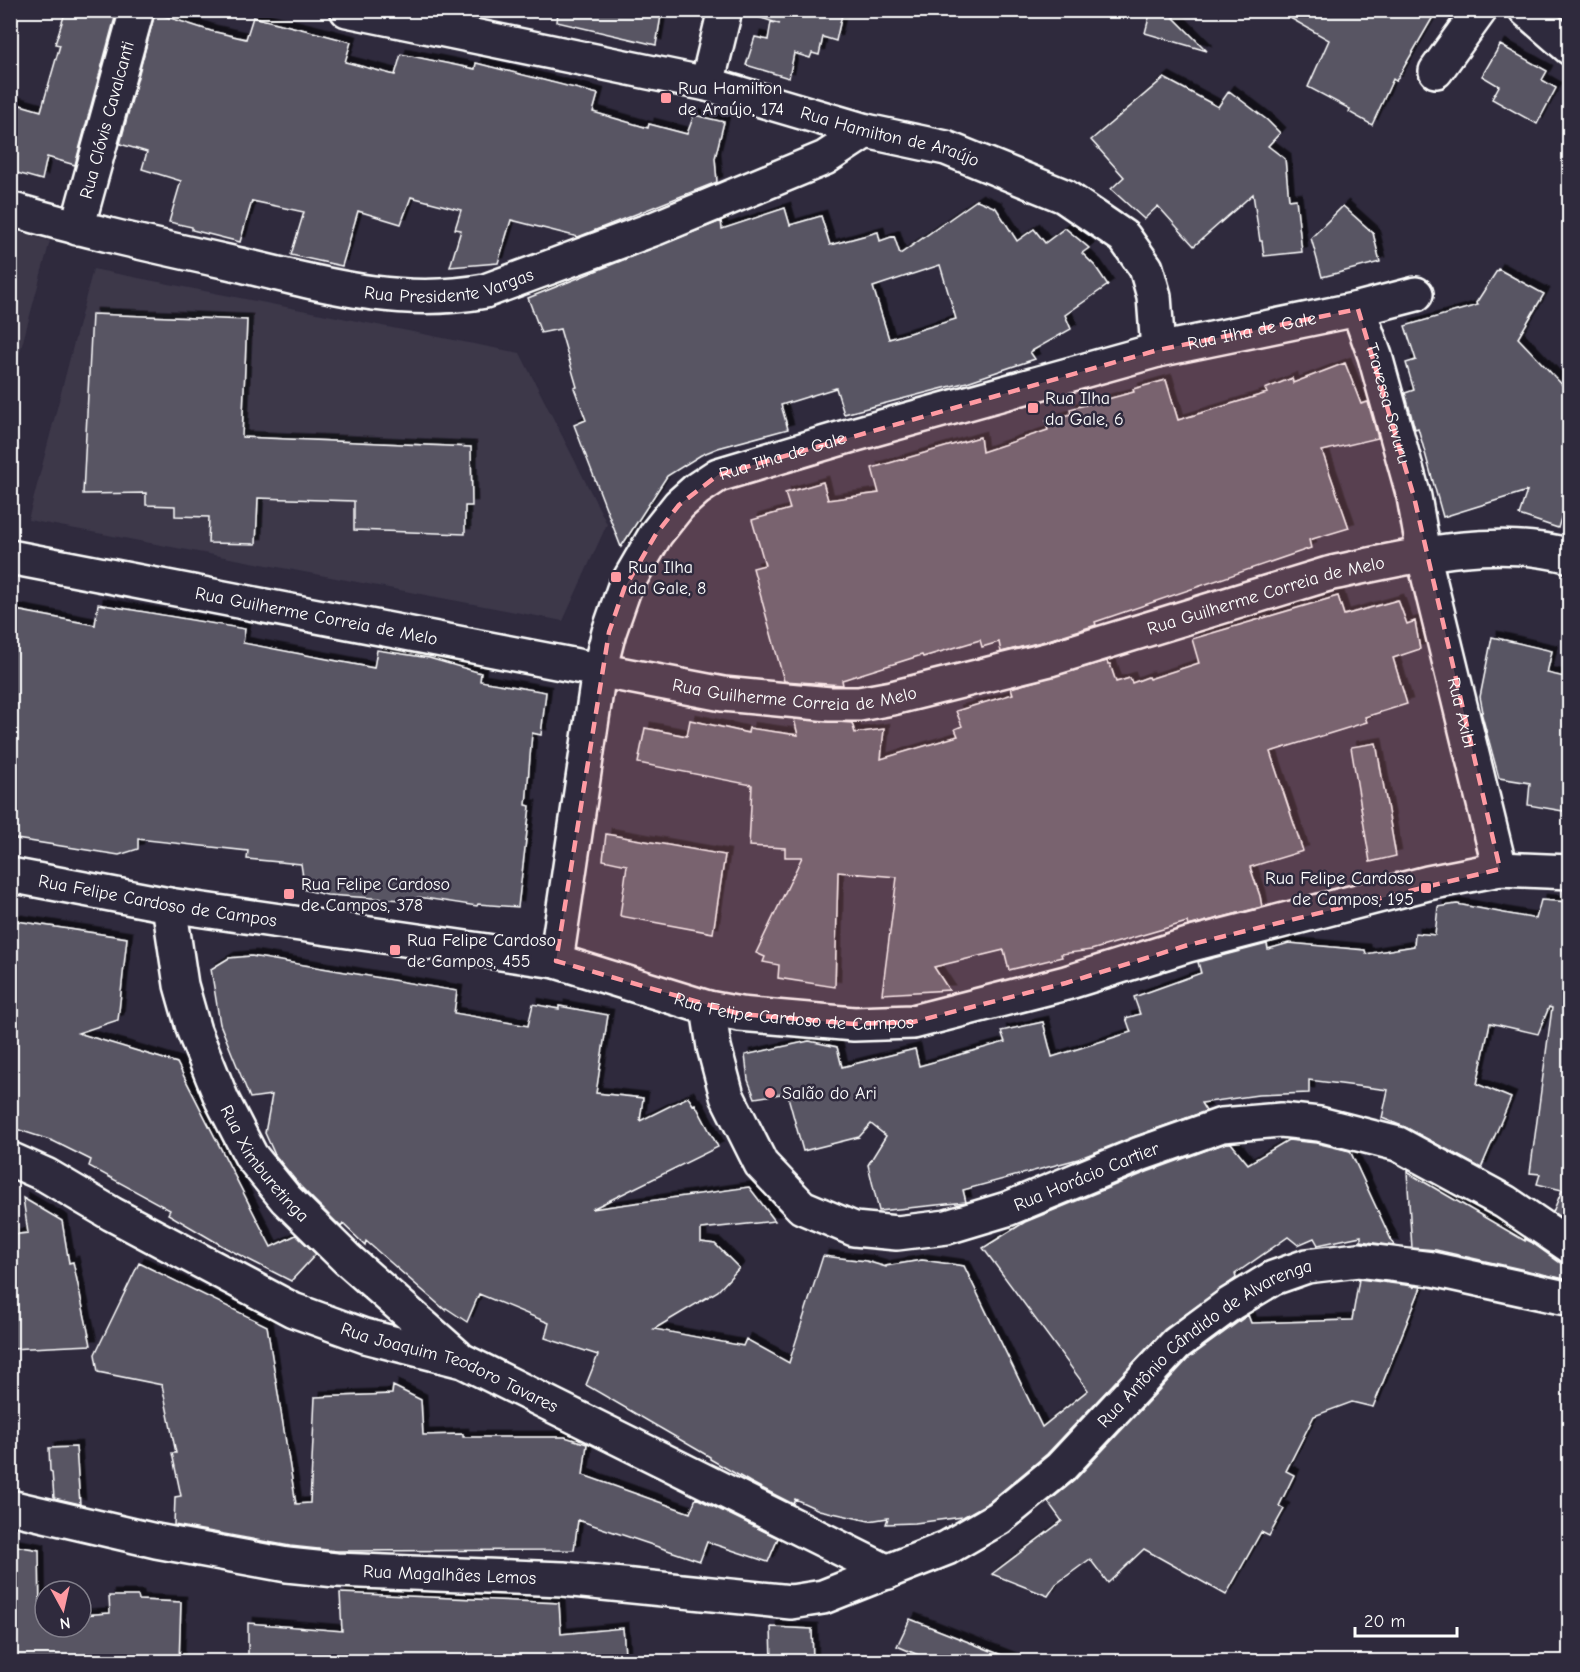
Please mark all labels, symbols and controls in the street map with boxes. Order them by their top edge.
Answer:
street label: Rua Clóvis Cavalcanti [75,39,139,201]
place label: Rua Hamilton de Araújo, 174 [678,78,784,120]
marker: Rua Hamilton de Araújo, 174 [659,91,673,105]
street label: Rua Hamilton de Araújo [798,102,982,171]
street label: Rua Presidente Vargas [363,264,536,308]
street label: Rua Ilha de Gale [1186,308,1318,355]
street label: Travessa Savuru [1360,340,1414,466]
place label: Rua Ilha da Gale, 6 [1045,388,1124,430]
marker: Rua Ilha da Gale, 6 [1026,401,1040,415]
street label: Rua Ilha de Gale [717,428,848,485]
street label: Rua Guilherme Correia de Melo [1145,552,1387,640]
place label: Rua Ilha da Gale, 8 [628,557,706,599]
marker: Rua Ilha da Gale, 8 [609,570,623,584]
street label: Rua Guilherme Correia de Melo [193,583,439,650]
street label: Rua Guilherme Correia de Melo [671,675,919,715]
street label: Rua Axibi [1443,675,1480,750]
place label: Rua Felipe Cardoso de Campos, 195 [1265,868,1414,910]
street label: Rua Felipe Cardoso de Campos [37,871,278,931]
place label: Rua Felipe Cardoso de Campos, 378 [301,874,450,916]
marker: Rua Felipe Cardoso de Campos, 195 [1419,881,1433,895]
marker: Rua Felipe Cardoso de Campos, 378 [282,887,296,901]
place label: Rua Felipe Cardoso de Campos, 455 [407,930,556,972]
marker: Rua Felipe Cardoso de Campos, 455 [388,943,402,957]
street label: Rua Felipe Cardoso de Campos [672,988,914,1035]
place label: Salão do Ari [782,1083,877,1104]
marker: Salão do Ari [763,1086,777,1100]
street label: Rua Ximburetinga [216,1102,313,1226]
street label: Rua Horácio Cartier [1011,1138,1163,1216]
street label: Rua Antônio Cândido de Alvarenga [1093,1256,1313,1432]
street label: Rua Joaquim Teodoro Tavares [338,1318,561,1417]
street label: Rua Magalhães Lemos [362,1561,537,1589]
north arrow [33,1579,93,1639]
scale bar [1355,1600,1457,1638]
text: 20 m [1364,1611,1405,1632]
text: N [59,1613,71,1633]

